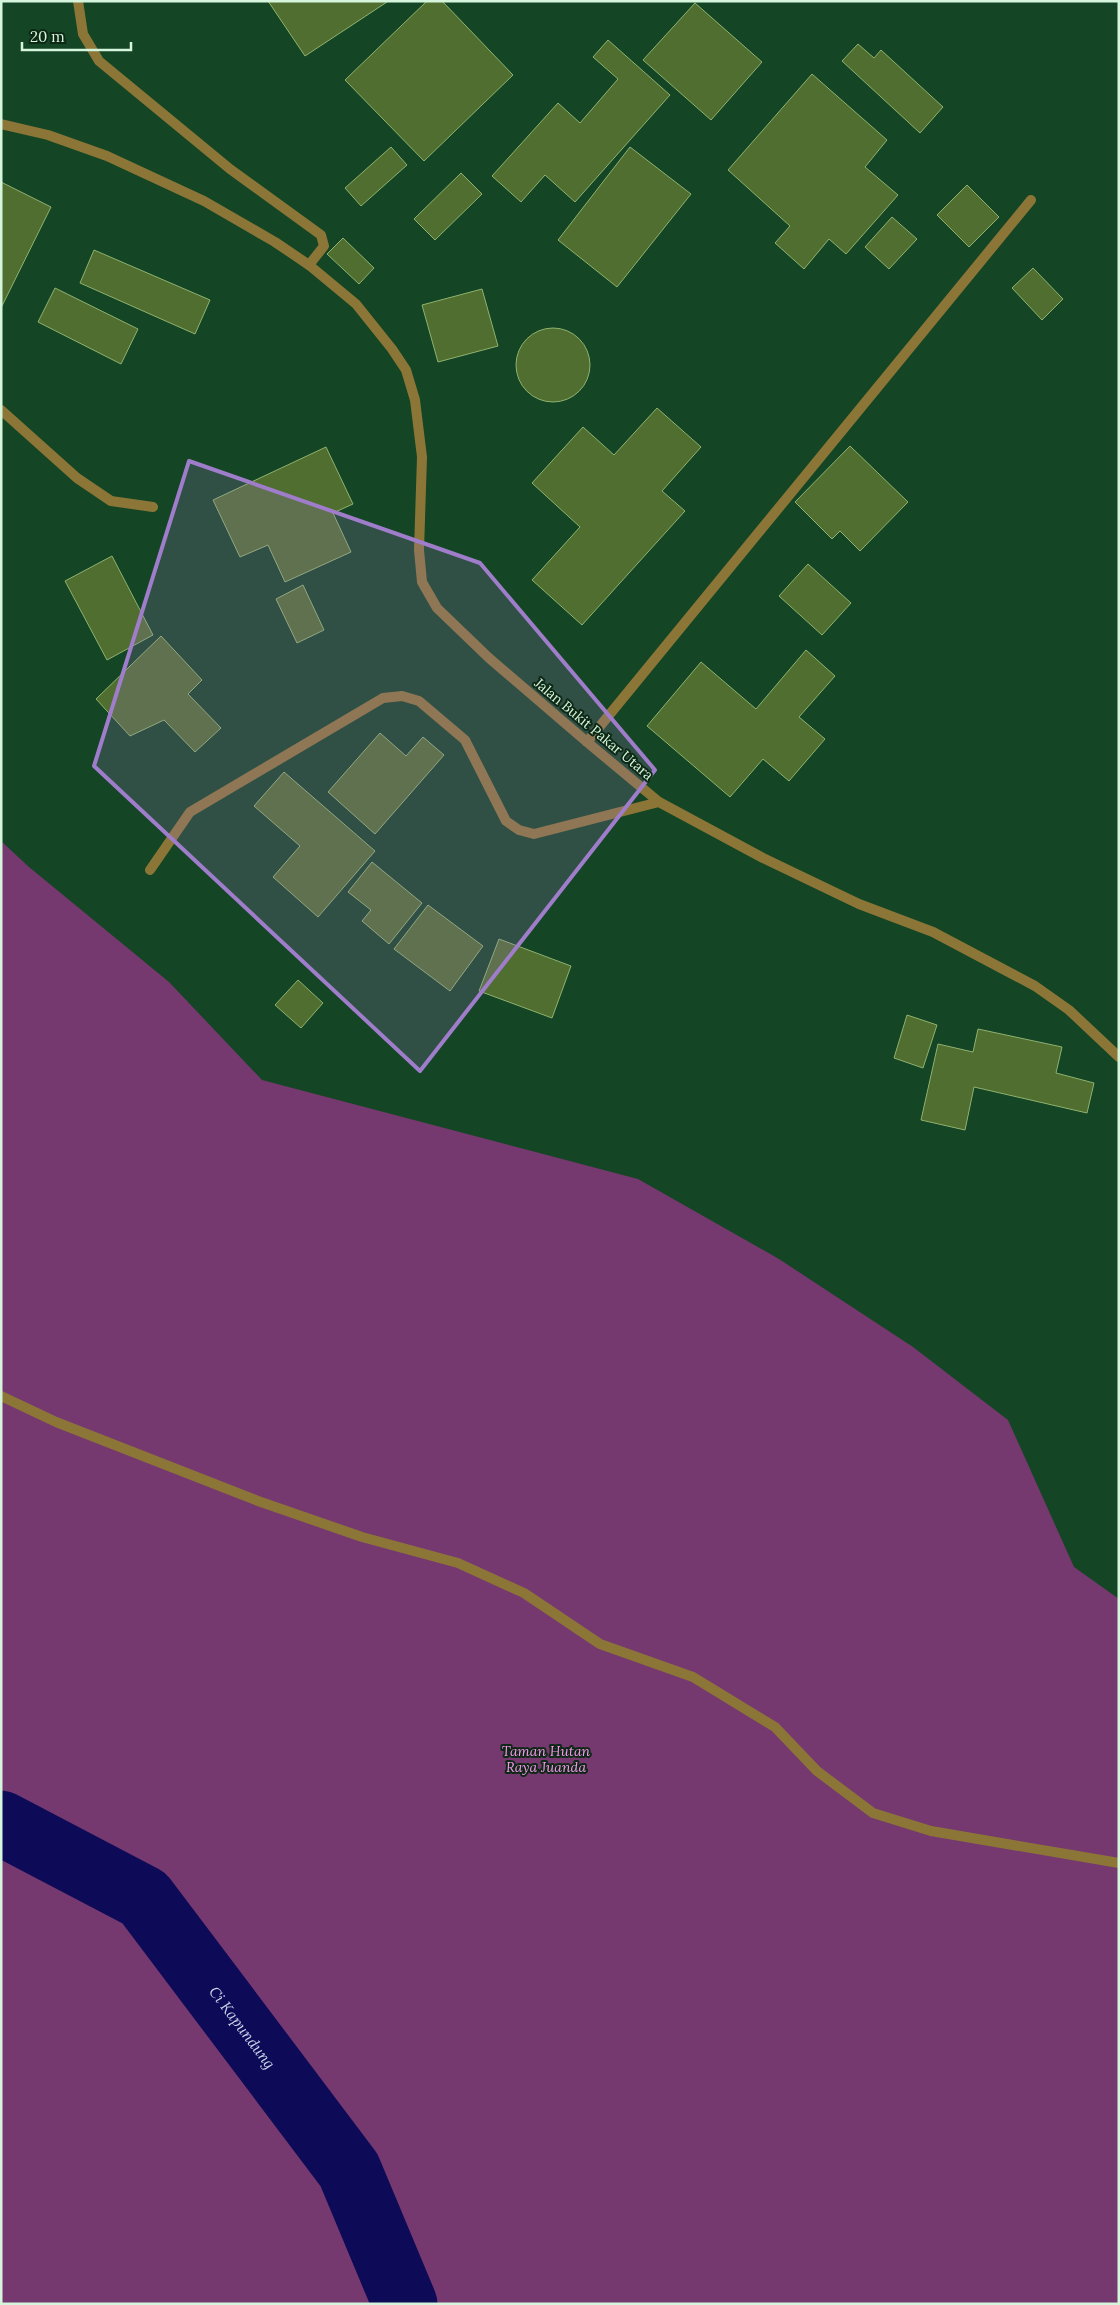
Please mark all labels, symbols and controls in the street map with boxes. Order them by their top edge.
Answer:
scale bar [22,20,131,52]
text: 20 m [30,27,65,46]
street label: Jalan Bukit Pakar Utara [530,673,657,784]
park label: Taman Hutan Raya Juanda [502,1742,591,1776]
water label: Ci Kapundung [205,1983,279,2072]

